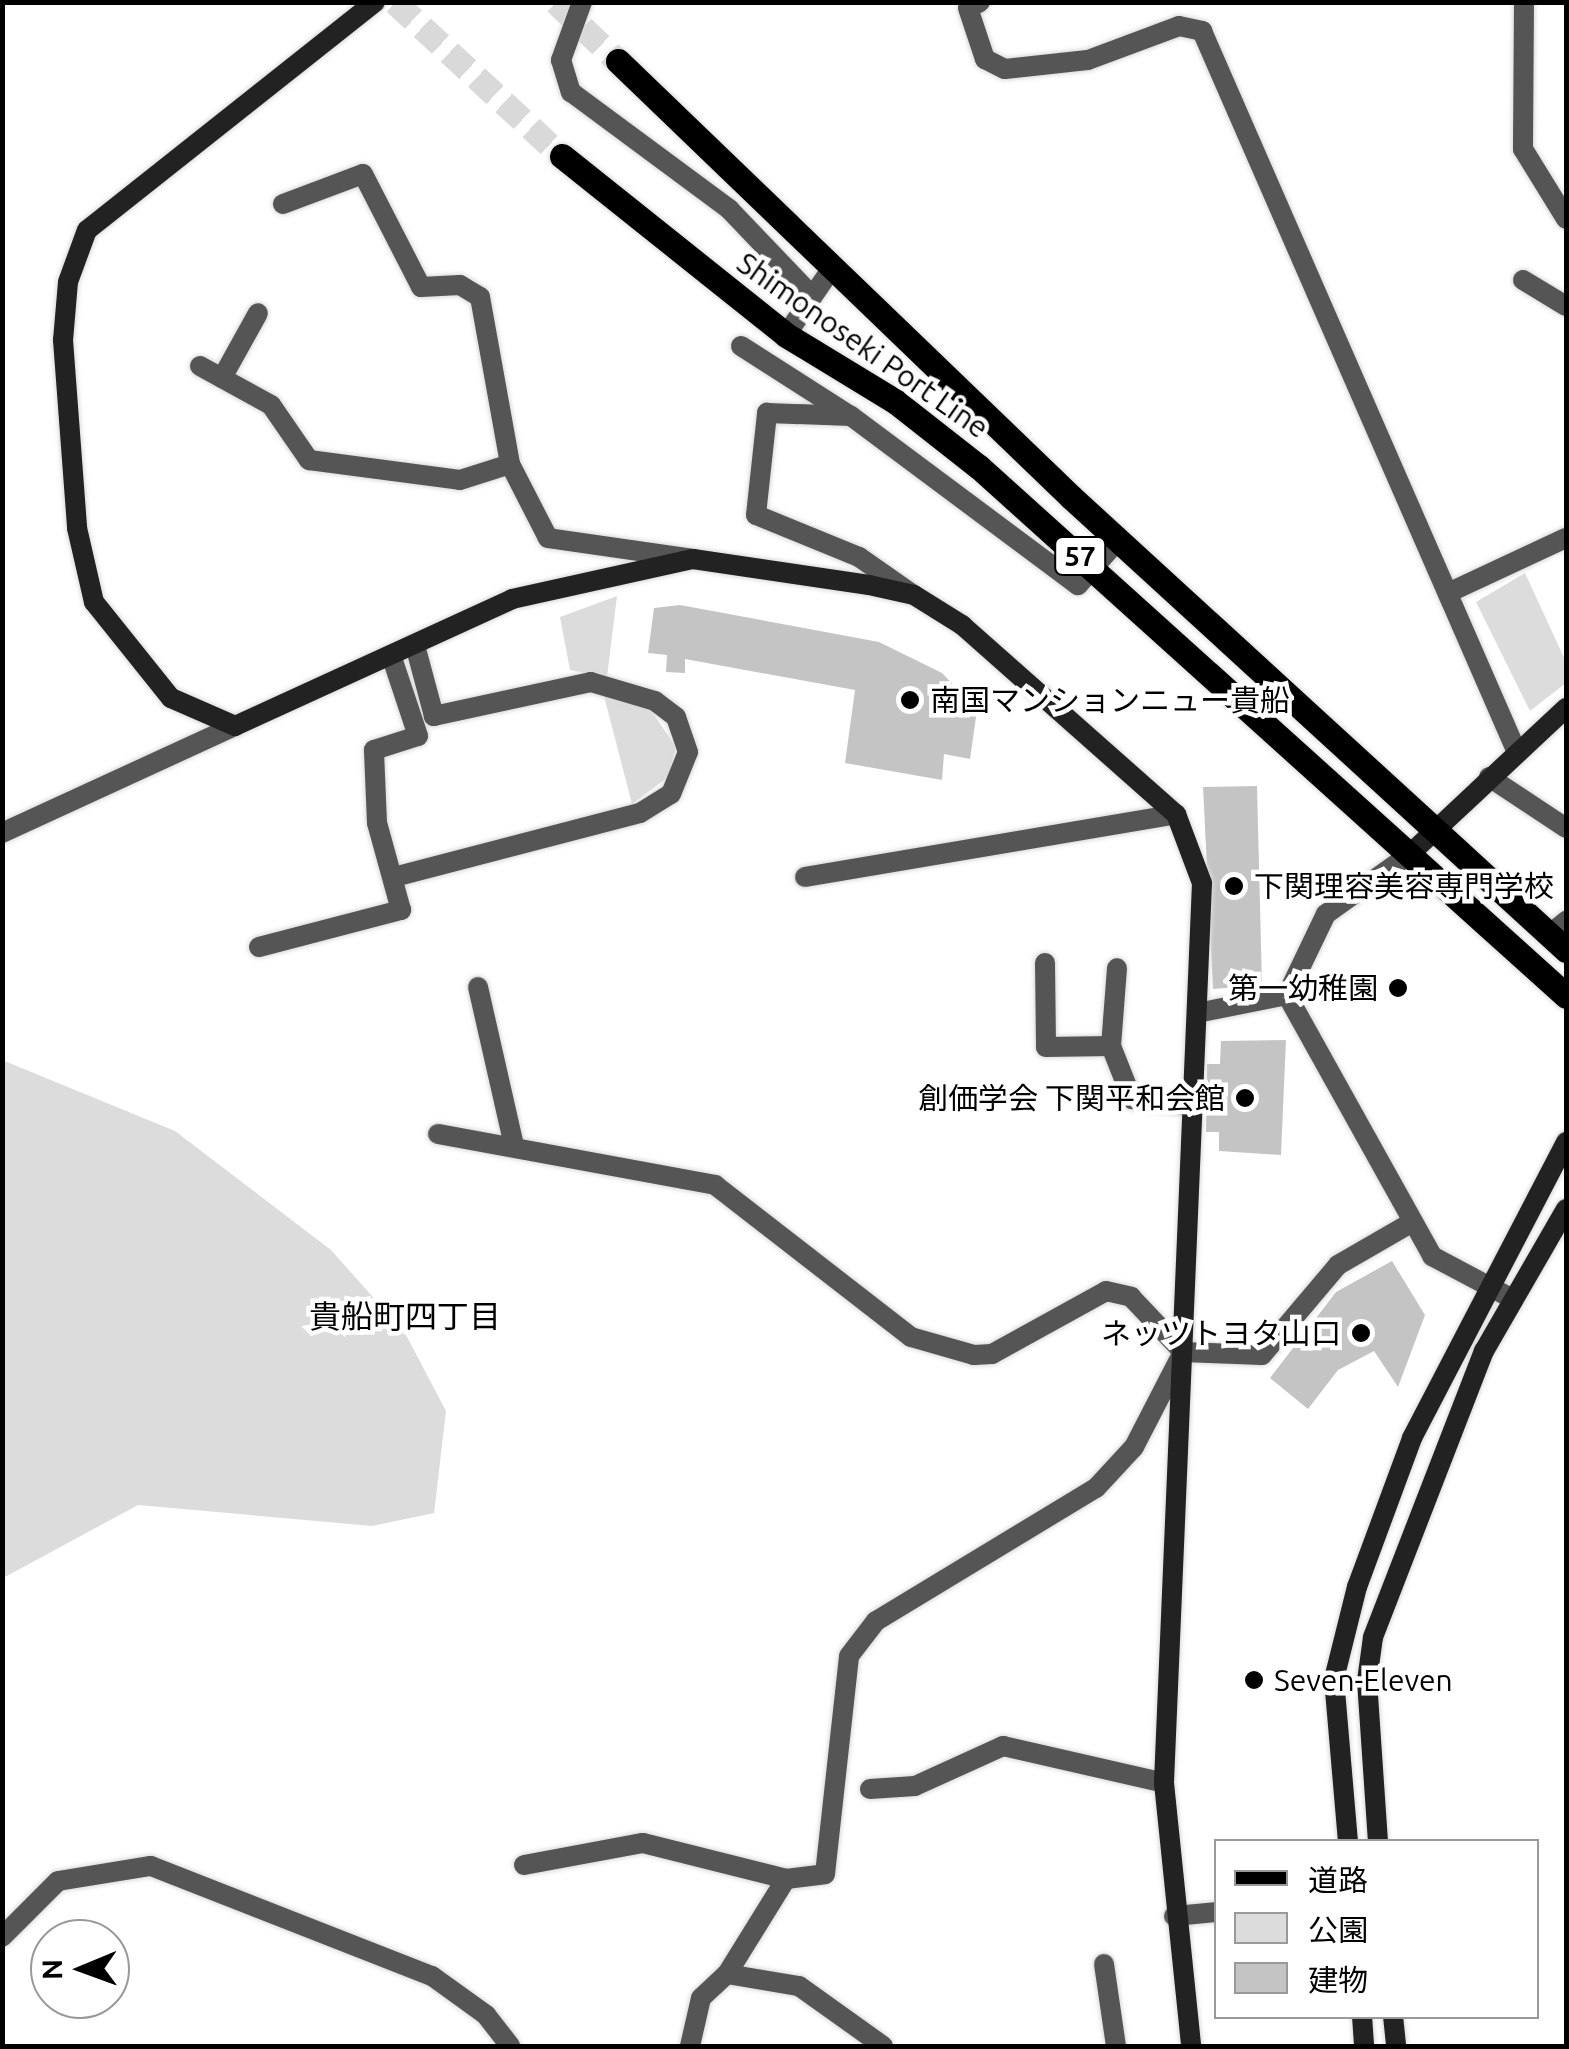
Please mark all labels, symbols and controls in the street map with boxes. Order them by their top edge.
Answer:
street label: Shimonoseki Port Line [730,245,996,445]
road number: 57 [1052,533,1108,579]
place label: 南国マンションニュー貴船 [930,682,1290,718]
marker: 南国マンションニュー貴船 [899,689,921,711]
place label: 下関理容美容専門学校 [1254,868,1554,904]
marker: 下関理容美容専門学校 [1223,875,1245,897]
place label: 第一幼稚園 [1228,970,1378,1006]
marker: 第一幼稚園 [1387,977,1409,999]
place label: 創価学会 下関平和会館 [918,1080,1225,1116]
marker: 創価学会 下関平和会館 [1234,1087,1256,1109]
district label: 貴船町四丁目 [309,1297,501,1335]
place label: ネッツトヨタ山口 [1101,1315,1341,1351]
marker: ネッツトヨタ山口 [1350,1322,1372,1344]
place label: Seven-Eleven [1274,1662,1453,1698]
marker: Seven-Eleven [1243,1669,1265,1691]
legend [1214,1839,1539,2019]
text: 道路 [1308,1863,1368,1897]
text: 公園 [1308,1913,1368,1947]
north arrow [30,1919,130,2019]
text: N [36,1959,67,1980]
text: 建物 [1308,1963,1368,1997]

